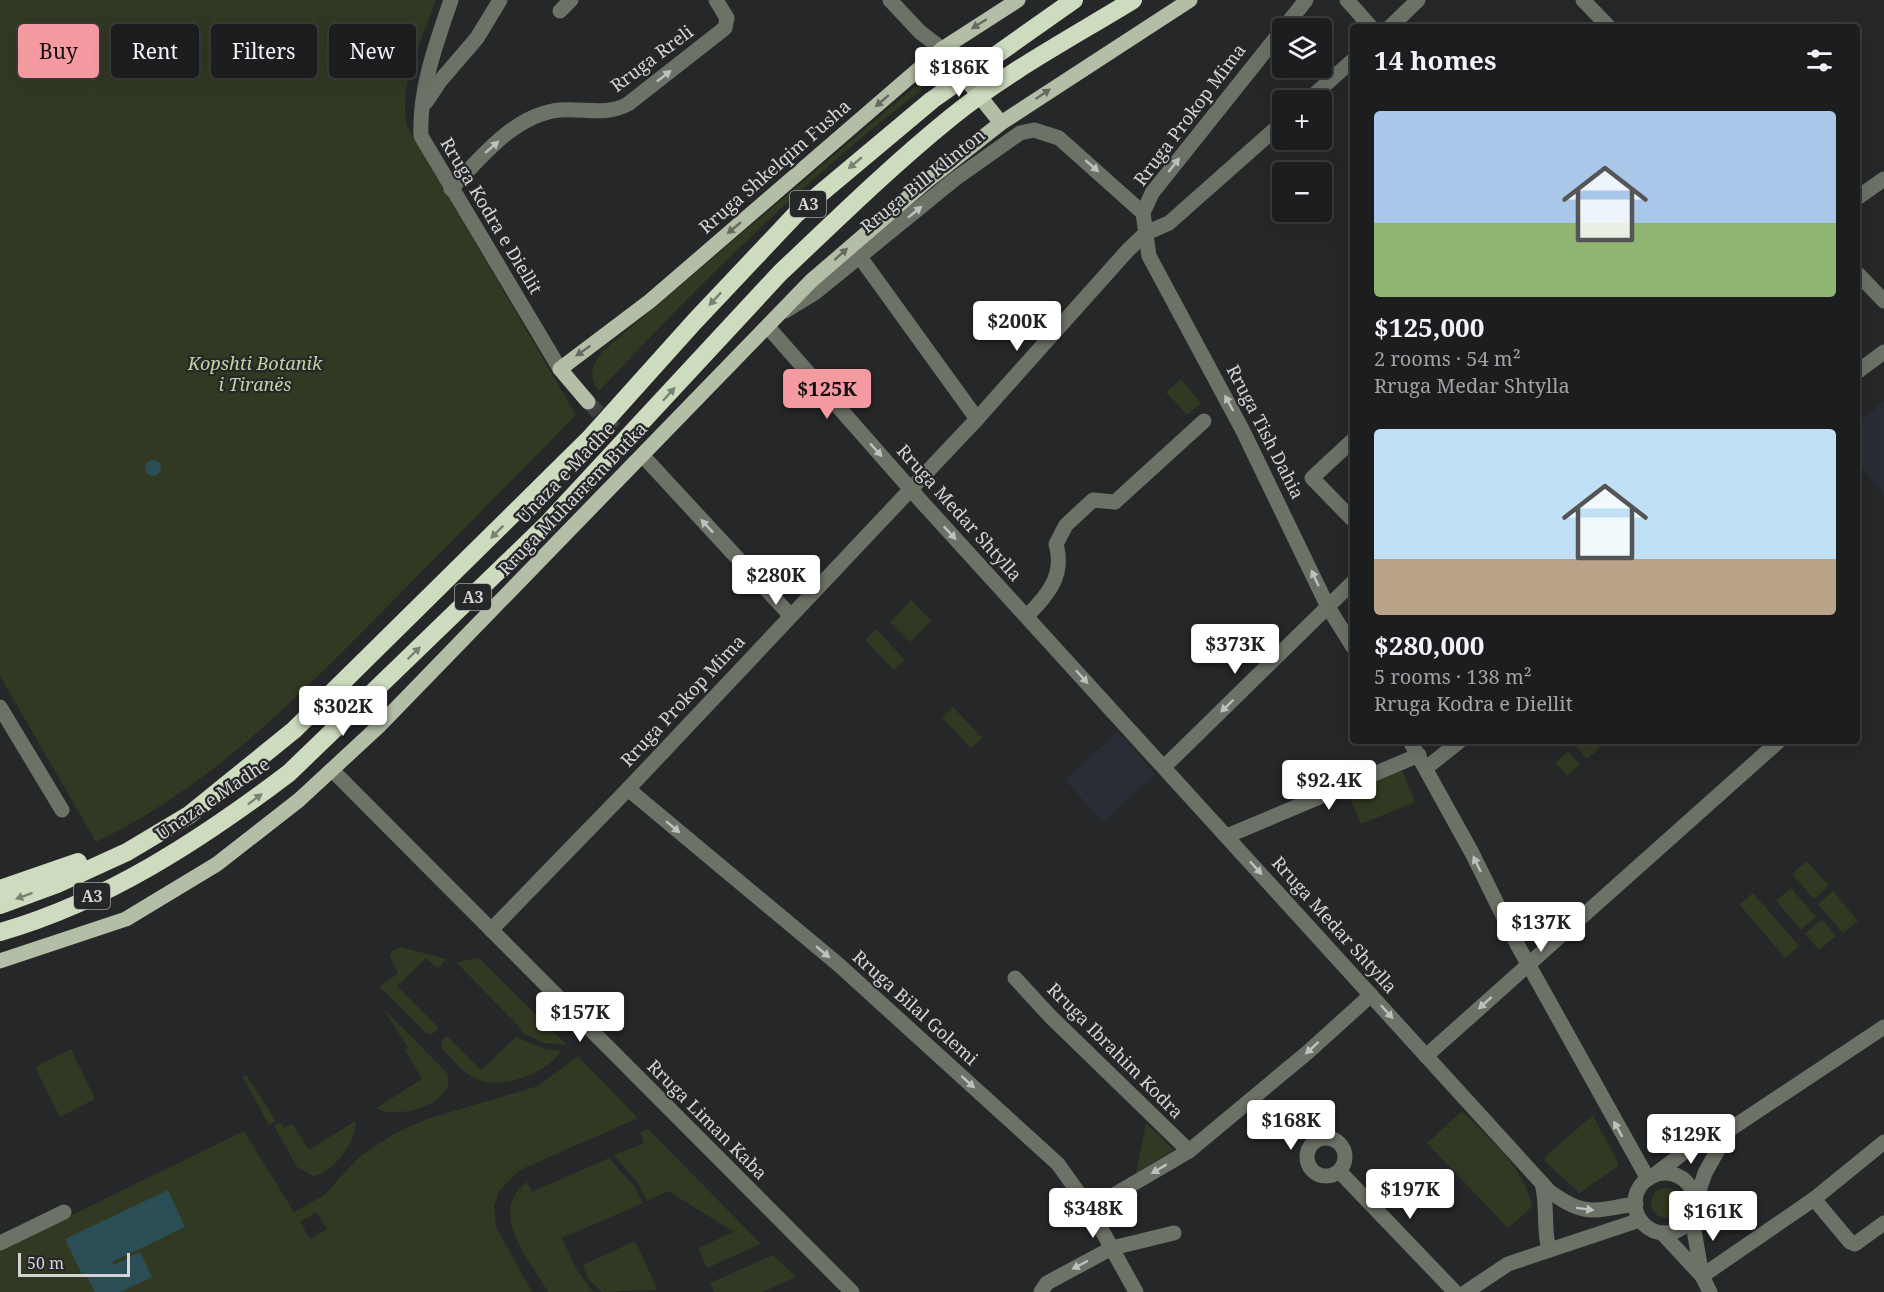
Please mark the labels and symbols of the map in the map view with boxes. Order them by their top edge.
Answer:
one-way arrow [971,18,987,29]
street label: Rruga Rreli [605,19,698,97]
street label: Rruga Prokop Mima [1128,38,1251,190]
pin: $186K [917,47,1001,98]
one-way arrow [657,70,672,82]
one-way arrow [1035,89,1051,100]
street label: Rruga Shkelqim Fusha [694,94,855,239]
one-way arrow [875,94,890,107]
street label: Rruga Bill Klinton [855,122,990,238]
street label: Rruga Kodra e Diellit [436,133,548,298]
one-way arrow [484,141,499,154]
one-way arrow [847,157,863,170]
one-way arrow [1168,157,1180,172]
one-way arrow [1084,159,1099,172]
road number: A3 [790,191,826,217]
one-way arrow [907,205,923,218]
one-way arrow [726,222,742,235]
one-way arrow [833,248,848,261]
one-way arrow [708,292,722,307]
pin: $200K [975,301,1059,352]
one-way arrow [576,345,592,357]
park label: Kopshti Botanik i Tiranës [187,351,323,396]
street label: Rruga Tish Dahia [1222,360,1310,503]
pin: $125K [785,369,869,420]
one-way arrow [662,387,675,402]
one-way arrow [1224,394,1234,411]
street label: Rruga Muharrem Butka [493,416,652,580]
street label: Unaza e Madhe [511,416,620,528]
street label: Rruga Medar Shtylla [892,439,1028,586]
one-way arrow [869,443,883,458]
one-way arrow [700,519,714,534]
one-way arrow [490,524,504,538]
one-way arrow [943,526,957,541]
pin: $280K [734,555,818,606]
one-way arrow [1310,569,1319,586]
road number: A3 [455,584,491,610]
pin: $373K [1193,624,1277,675]
street label: Rruga Prokop Mima [615,629,750,771]
one-way arrow [407,647,421,661]
one-way arrow [1075,669,1088,684]
pin: $302K [301,686,385,737]
one-way arrow [1219,699,1234,713]
street label: Unaza e Madhe [151,751,274,845]
pin: $92.4K [1280,760,1378,811]
one-way arrow [248,793,263,805]
one-way arrow [665,820,680,833]
street label: Rruga Medar Shtylla [1267,851,1403,998]
one-way arrow [1473,855,1483,873]
one-way arrow [1249,860,1262,875]
road number: A3 [74,883,110,909]
one-way arrow [15,892,33,902]
pin: $137K [1499,902,1583,953]
street label: Rruga Bilal Golemi [848,944,984,1070]
one-way arrow [815,945,831,958]
street label: Rruga Ibrahim Kodra [1043,977,1189,1123]
pin: $157K [538,992,622,1043]
one-way arrow [1477,996,1492,1010]
one-way arrow [1380,1004,1393,1019]
one-way arrow [1305,1041,1320,1054]
street label: Rruga Liman Kaba [642,1054,773,1185]
one-way arrow [960,1075,975,1088]
pin: $168K [1249,1100,1333,1151]
pin: $129K [1649,1114,1733,1165]
one-way arrow [1613,1120,1623,1137]
one-way arrow [1151,1163,1167,1174]
pin: $197K [1368,1169,1452,1220]
pin: $348K [1051,1188,1135,1239]
pin: $161K [1671,1191,1755,1242]
one-way arrow [1576,1205,1595,1214]
scale bar [18,1250,130,1278]
one-way arrow [1071,1261,1088,1270]

